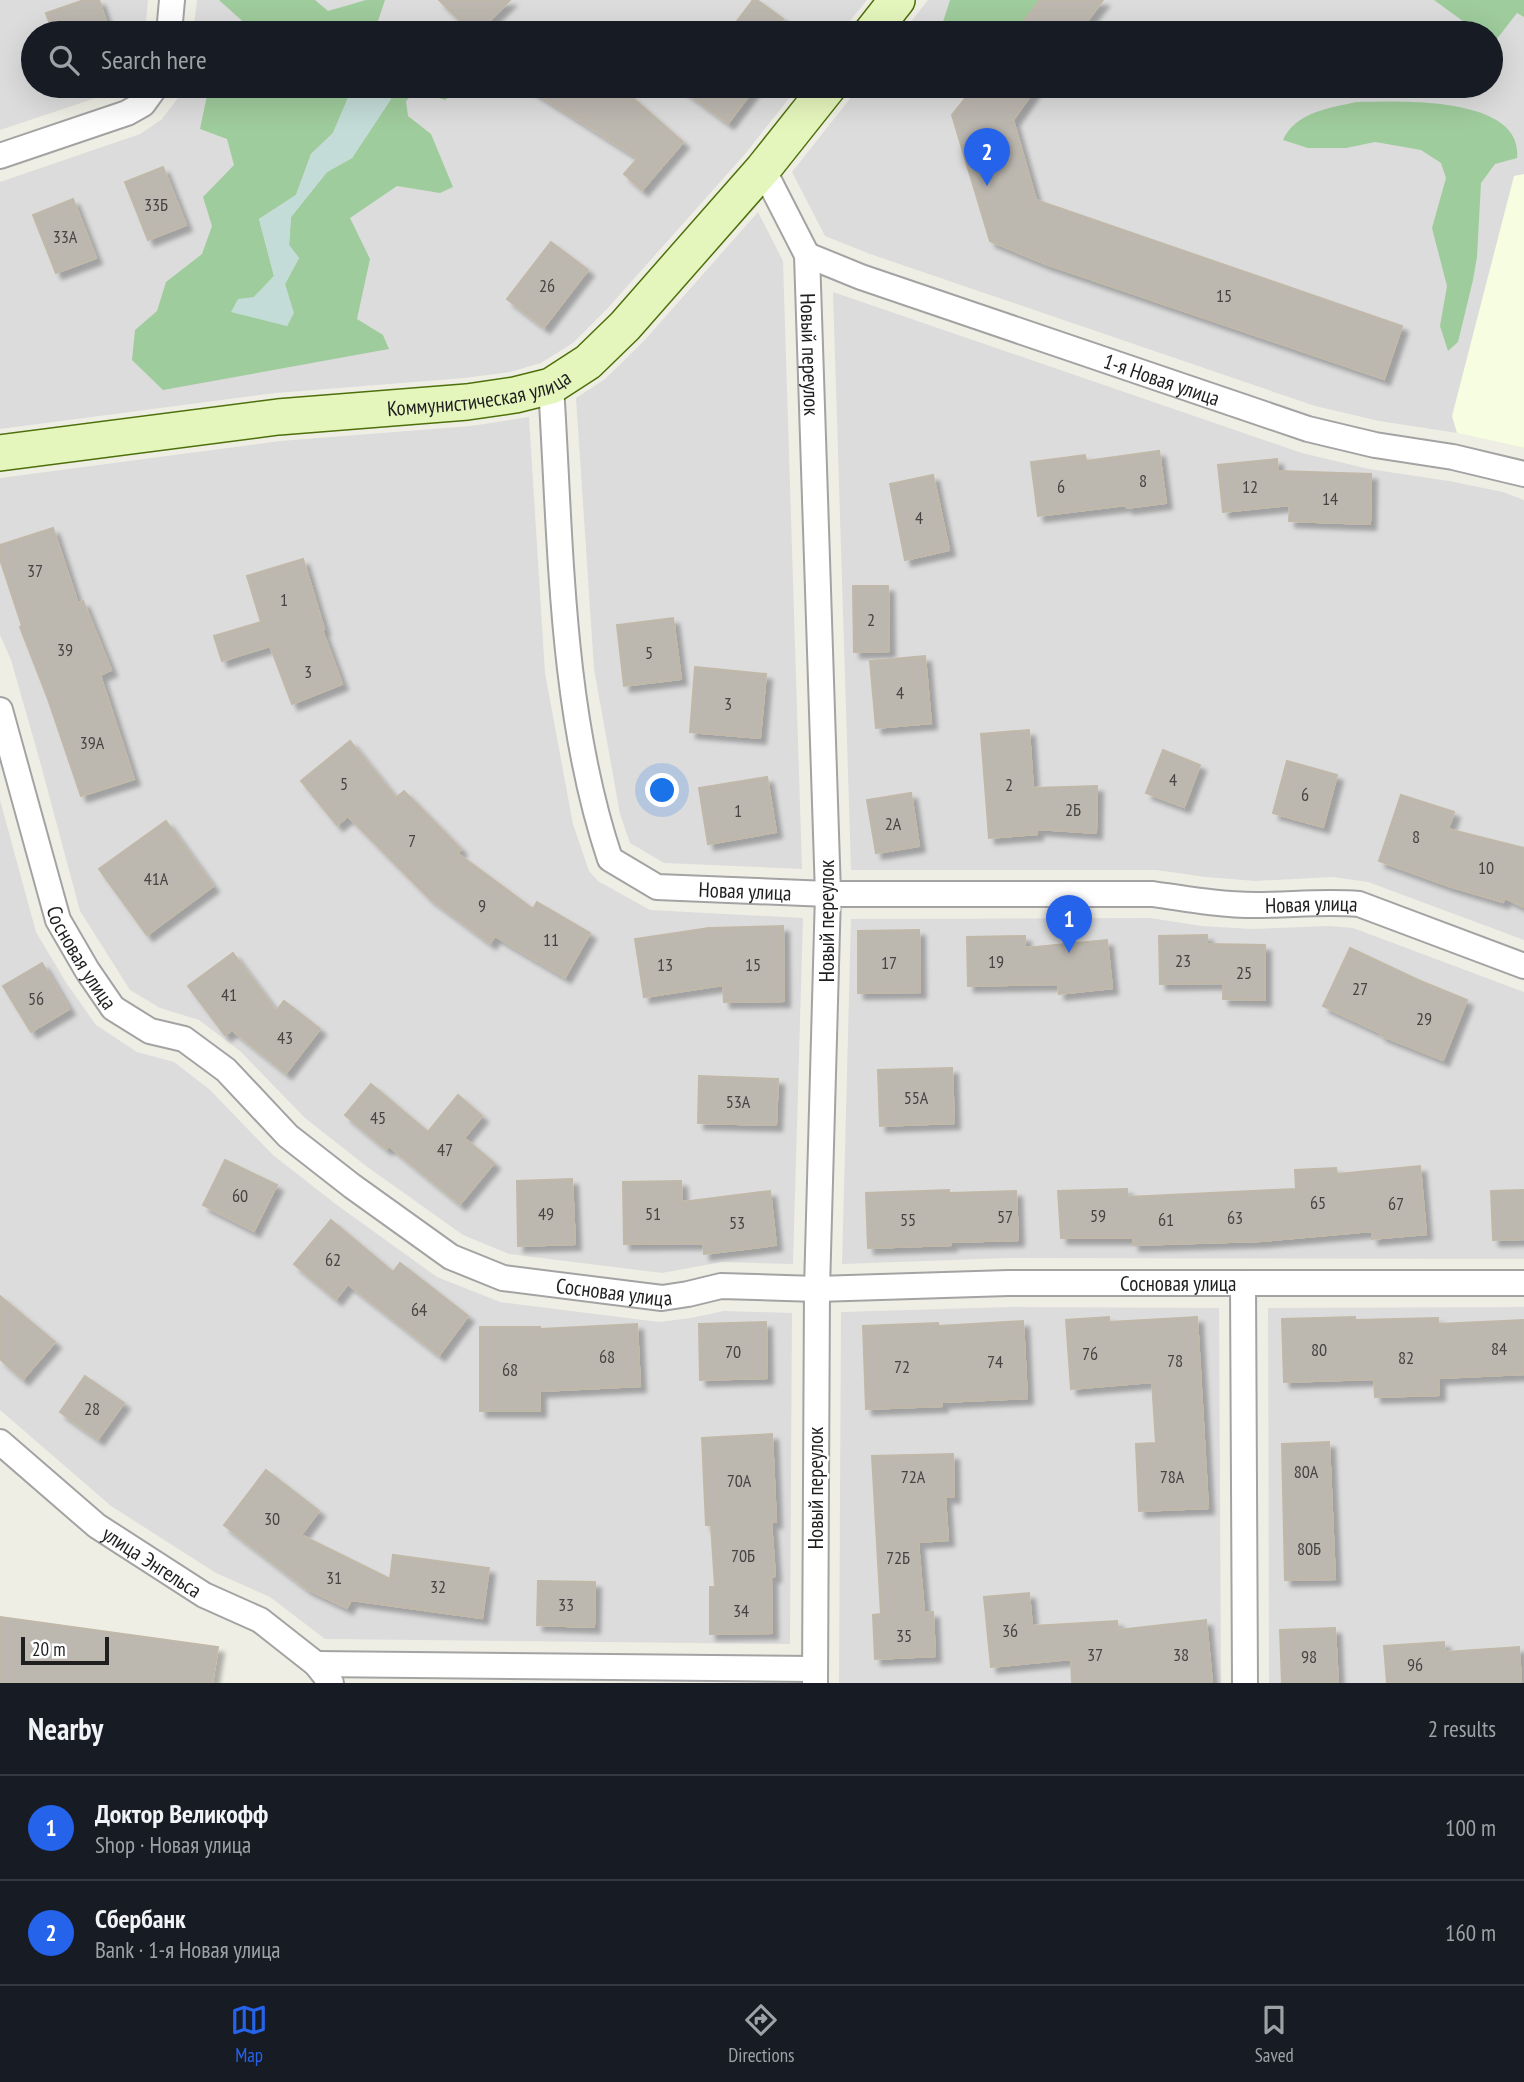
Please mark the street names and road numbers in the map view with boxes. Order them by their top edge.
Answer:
street label: Новый переулок [795,293,826,416]
street label: 1-я Новая улица [1100,347,1223,412]
street label: Коммунистическая улица [386,363,576,422]
street label: Новый переулок [813,860,840,982]
street label: Новая улица [698,875,792,906]
street label: Новая улица [1265,889,1358,918]
street label: Сосновая улица [41,903,123,1014]
street label: Сосновая улица [1120,1270,1236,1297]
street label: Сосновая улица [555,1271,674,1312]
street label: Новый переулок [802,1427,829,1549]
street label: улица Энгельса [97,1520,207,1604]

